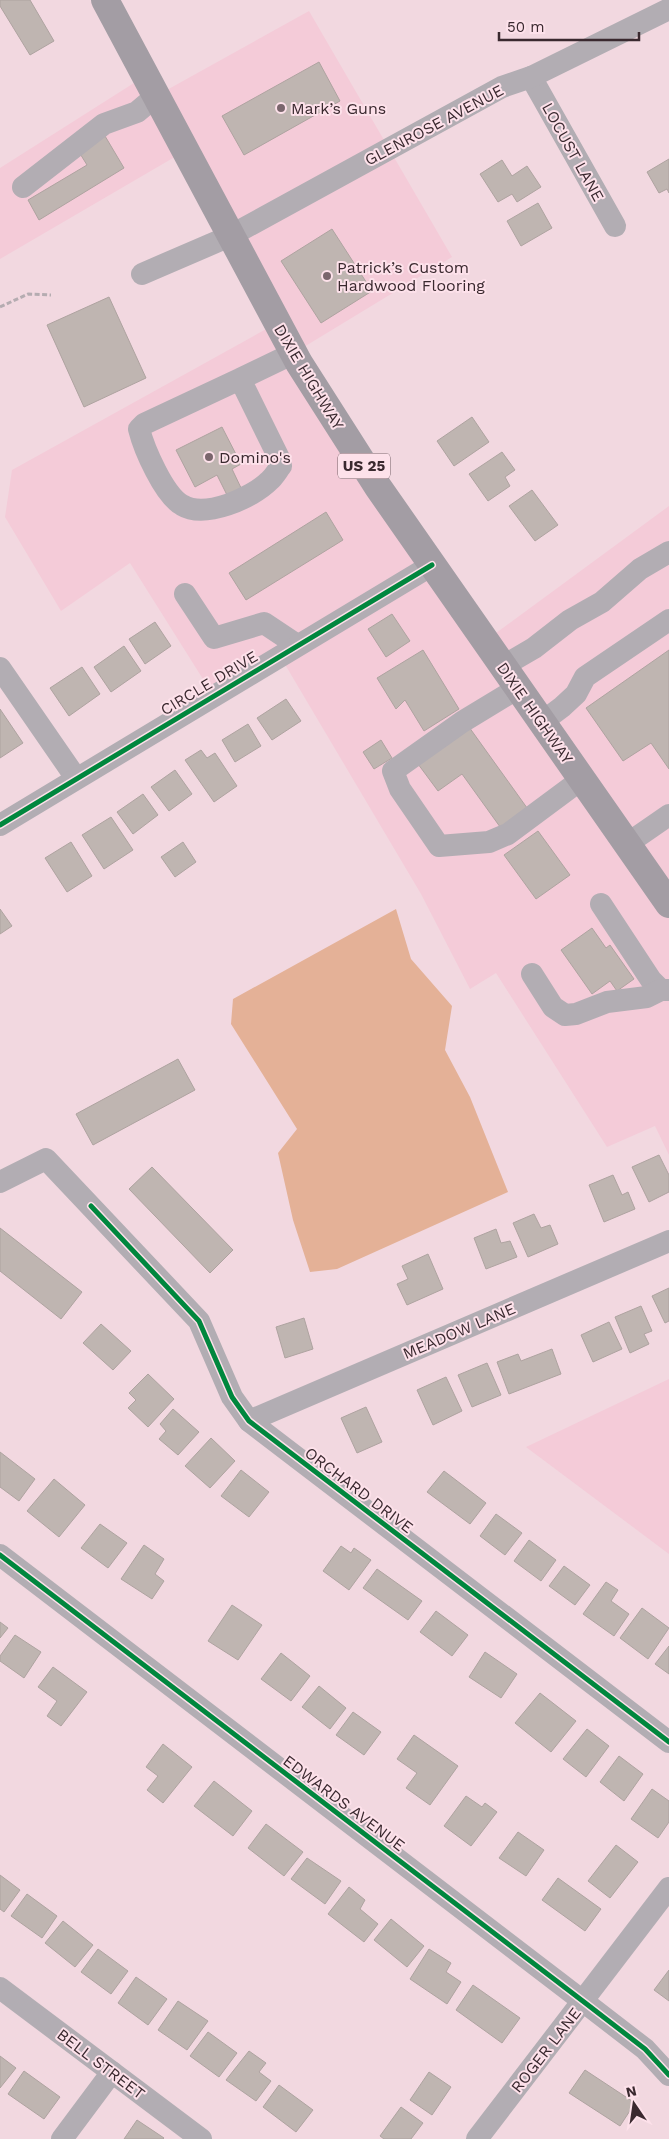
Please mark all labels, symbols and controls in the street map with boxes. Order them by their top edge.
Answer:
scale bar [499,10,639,42]
text: 50 m [507,18,544,36]
street label: GLENROSE AVENUE [361,80,507,170]
place label: Mark’s Guns [291,99,386,118]
street label: LOCUST LANE [538,99,608,205]
marker: Mark’s Guns [275,102,287,114]
place label: Patrick’s Custom Hardwood Flooring [337,258,485,295]
marker: Patrick’s Custom Hardwood Flooring [321,270,333,282]
street label: DIXIE HIGHWAY [270,321,348,433]
place label: Domino's [219,448,291,467]
marker: Domino's [203,451,215,463]
road number: US 25 [338,454,390,478]
street label: CIRCLE DRIVE [157,647,261,719]
street label: DIXIE HIGHWAY [493,659,577,767]
street label: MEADOW LANE [400,1299,518,1363]
street label: ORCHARD DRIVE [301,1443,417,1537]
street label: EDWARDS AVENUE [279,1751,409,1855]
street label: ROGER LANE [507,2004,585,2096]
street label: BELL STREET [53,2025,149,2103]
north arrow [609,2079,659,2129]
text: N [624,2082,638,2100]

